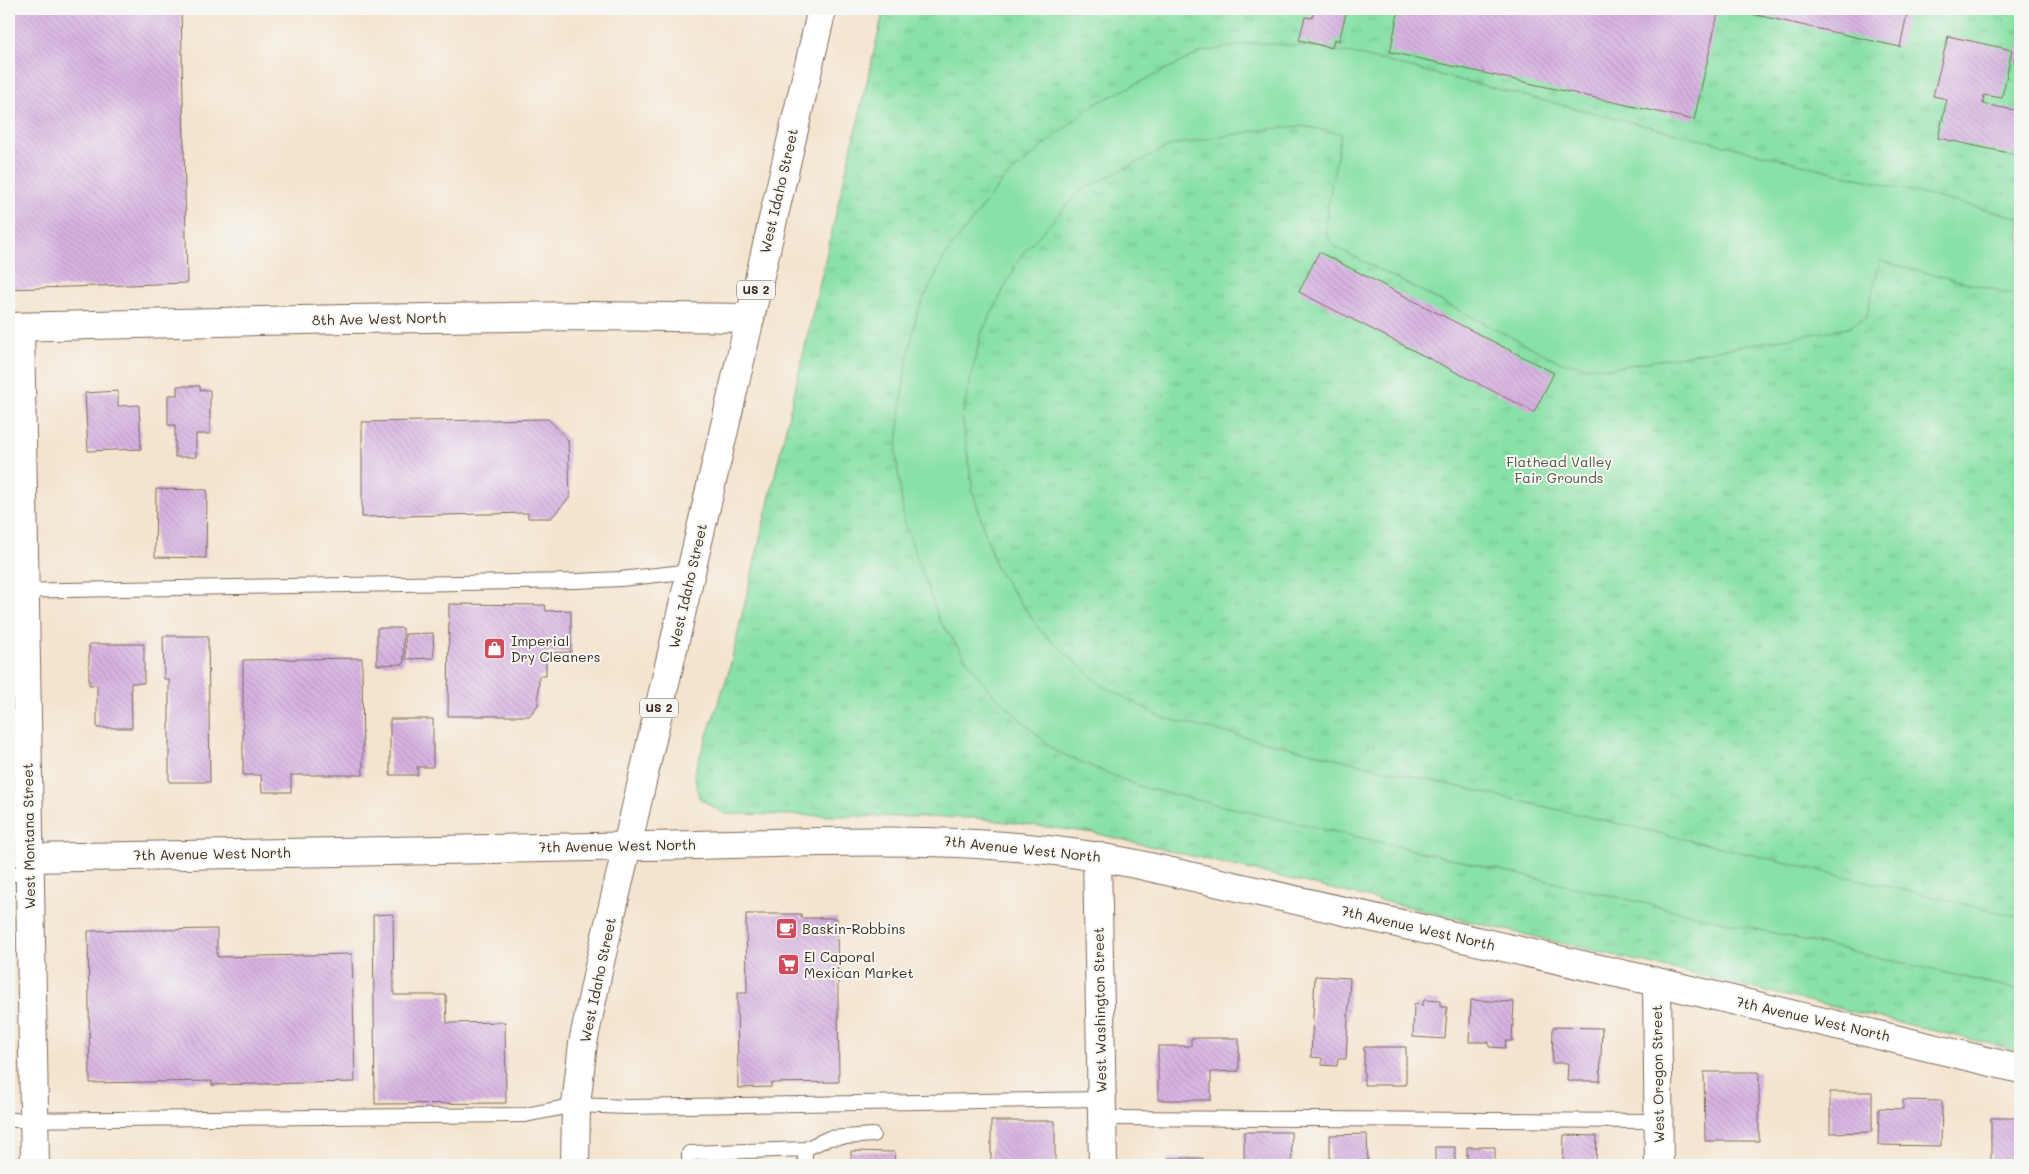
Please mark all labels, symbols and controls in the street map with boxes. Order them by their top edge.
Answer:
street label: West Idaho Street [755,127,802,255]
road number: US 2 [737,280,775,300]
street label: 8th Ave West North [312,308,446,329]
park label: Flathead Valley Fair Grounds [1506,452,1612,487]
street label: West Idaho Street [664,522,711,650]
place label: Imperial Dry Cleaners [511,631,601,666]
shop icon: Imperial Dry Cleaners [483,637,507,661]
road number: US 2 [640,698,678,718]
street label: West Montana Street [18,763,39,909]
street label: 7th Avenue West North [943,831,1101,866]
street label: 7th Avenue West North [538,835,696,856]
street label: 7th Avenue West North [133,843,291,864]
street label: 7th Avenue West North [1339,901,1497,954]
street label: West Idaho Street [575,916,620,1044]
cafe icon: Baskin-Robbins [774,917,798,941]
place label: Baskin-Robbins [802,919,906,938]
street label: West Washington Street [1089,927,1110,1093]
place label: El Caporal Mexican Market [804,947,914,982]
supermarket icon: El Caporal Mexican Market [776,953,800,977]
street label: 7th Avenue West North [1734,992,1892,1045]
street label: West Oregon Street [1647,1005,1668,1143]

